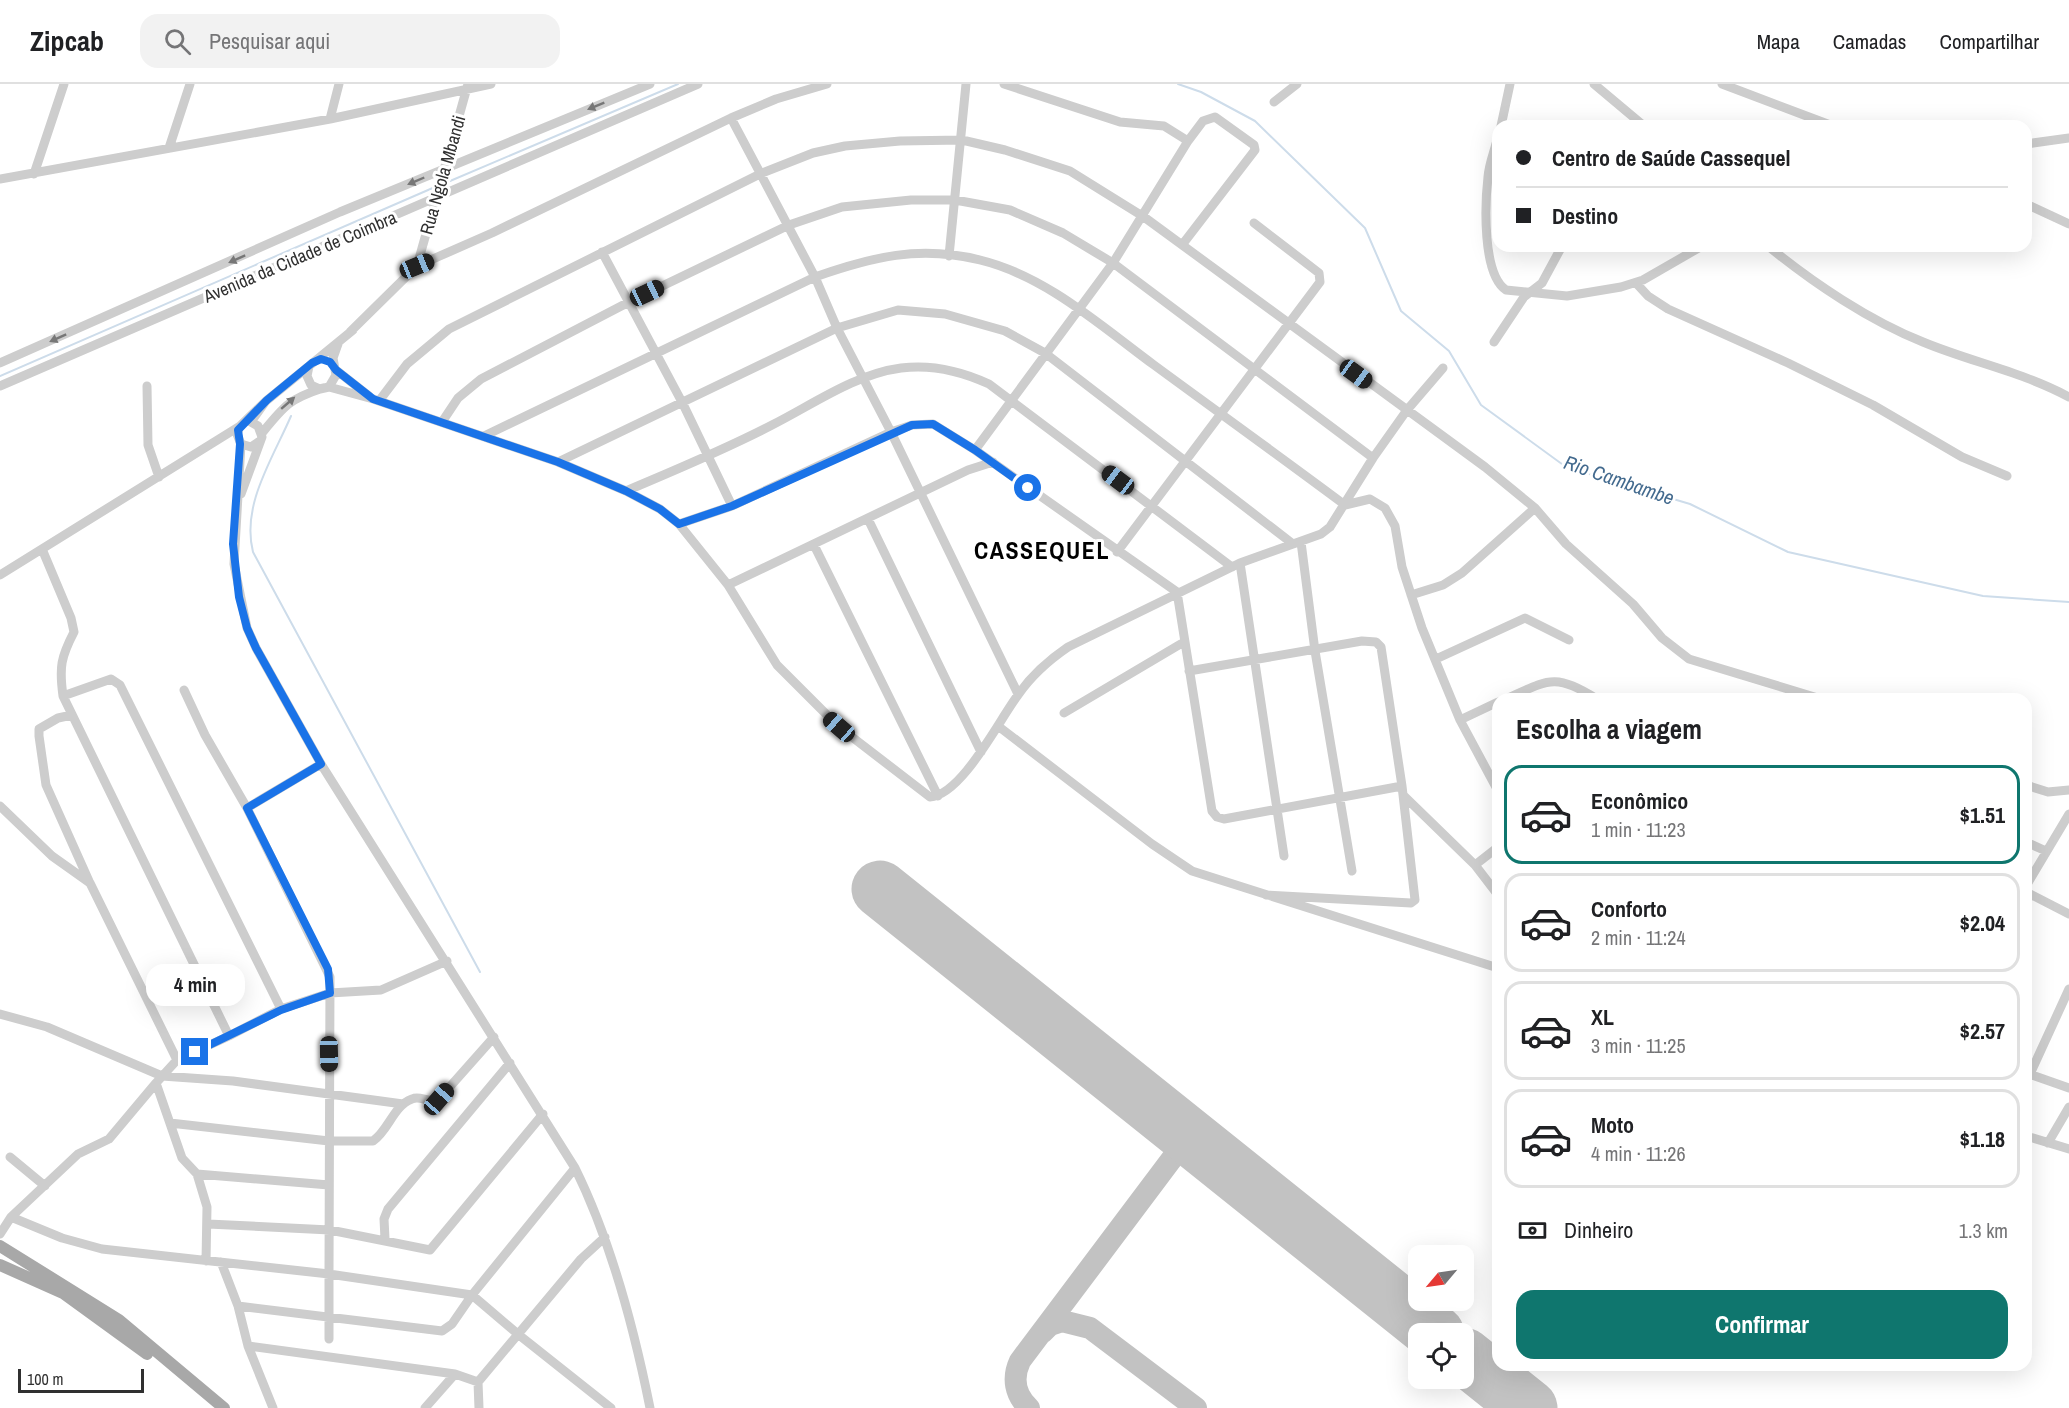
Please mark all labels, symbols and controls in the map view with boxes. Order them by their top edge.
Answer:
search box [140,14,560,68]
text: Zipcab [30,22,104,60]
icon: search [161,25,194,58]
text: Pesquisar aqui [209,26,330,56]
text: Mapa [1757,27,1800,56]
text: Camadas [1833,27,1906,56]
text: Compartilhar [1939,27,2039,56]
one-way arrow [586,101,604,111]
street label: Rua Ngola Mbandi [414,112,471,237]
text: Centro de Saúde Cassequel [1552,143,1791,173]
one-way arrow [406,176,424,186]
text: Destino [1552,201,1618,231]
street label: Avenida da Cidade de Coimbra [199,205,400,309]
car [397,251,437,281]
one-way arrow [228,254,245,263]
car [627,277,667,309]
one-way arrow [50,333,67,342]
car [1336,356,1376,392]
one-way arrow [281,397,296,410]
water label: Rio Cambambe [1560,448,1678,511]
car [1098,462,1138,498]
route start [1014,474,1041,501]
district label: CASSEQUEL [974,534,1110,566]
car [820,708,858,746]
text: Escolha a viagem [1516,711,1702,747]
text: Econômico [1591,786,1688,816]
icon: car [1519,788,1573,842]
text: $1.51 [1960,800,2005,830]
text: 1 min · 11:23 [1591,816,1686,843]
text: Conforto [1591,894,1667,924]
icon: car [1519,896,1573,950]
text: $2.04 [1960,908,2005,938]
text: 2 min · 11:24 [1591,924,1686,951]
callout: 4 min [146,965,244,1007]
text: 4 min [174,971,217,998]
text: XL [1591,1002,1614,1032]
icon: car [1519,1004,1573,1058]
text: $2.57 [1960,1016,2005,1046]
text: 3 min · 11:25 [1591,1032,1686,1059]
car [320,1036,338,1072]
route end [181,1038,208,1065]
car [420,1080,458,1118]
text: Moto [1591,1110,1634,1140]
icon: car [1519,1112,1573,1166]
text: $1.18 [1960,1124,2005,1154]
text: 4 min · 11:26 [1591,1140,1686,1167]
icon: cash [1516,1214,1549,1247]
text: Dinheiro [1564,1215,1633,1245]
text: 1.3 km [1959,1217,2008,1244]
north arrow [1408,1245,1474,1311]
map controls [1408,1245,1474,1389]
button: Confirmar [1516,1290,2008,1359]
button: locate [1408,1323,1474,1389]
scale bar [18,1366,144,1394]
text: 100 m [27,1368,63,1390]

